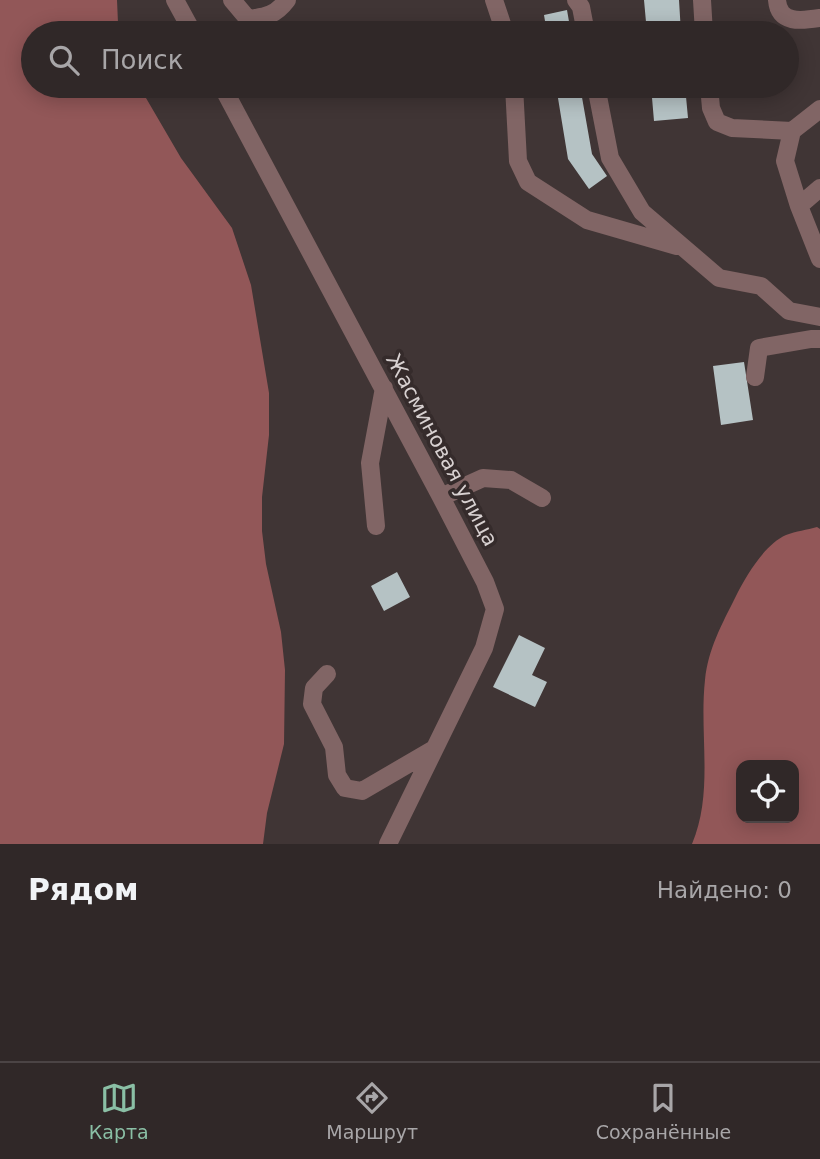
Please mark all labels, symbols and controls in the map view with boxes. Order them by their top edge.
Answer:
search box [21,21,799,98]
icon: search [45,41,83,79]
text: Поиск [101,45,183,75]
street label: Жасминовая улица [381,350,503,550]
map controls [736,760,799,823]
button: locate [736,760,799,823]
text: Рядом [28,872,139,907]
text: Найдено: 0 [657,877,792,903]
tab: Карта [89,1079,149,1143]
tab: Маршрут [326,1079,418,1143]
tab: Сохранённые [596,1079,731,1143]

